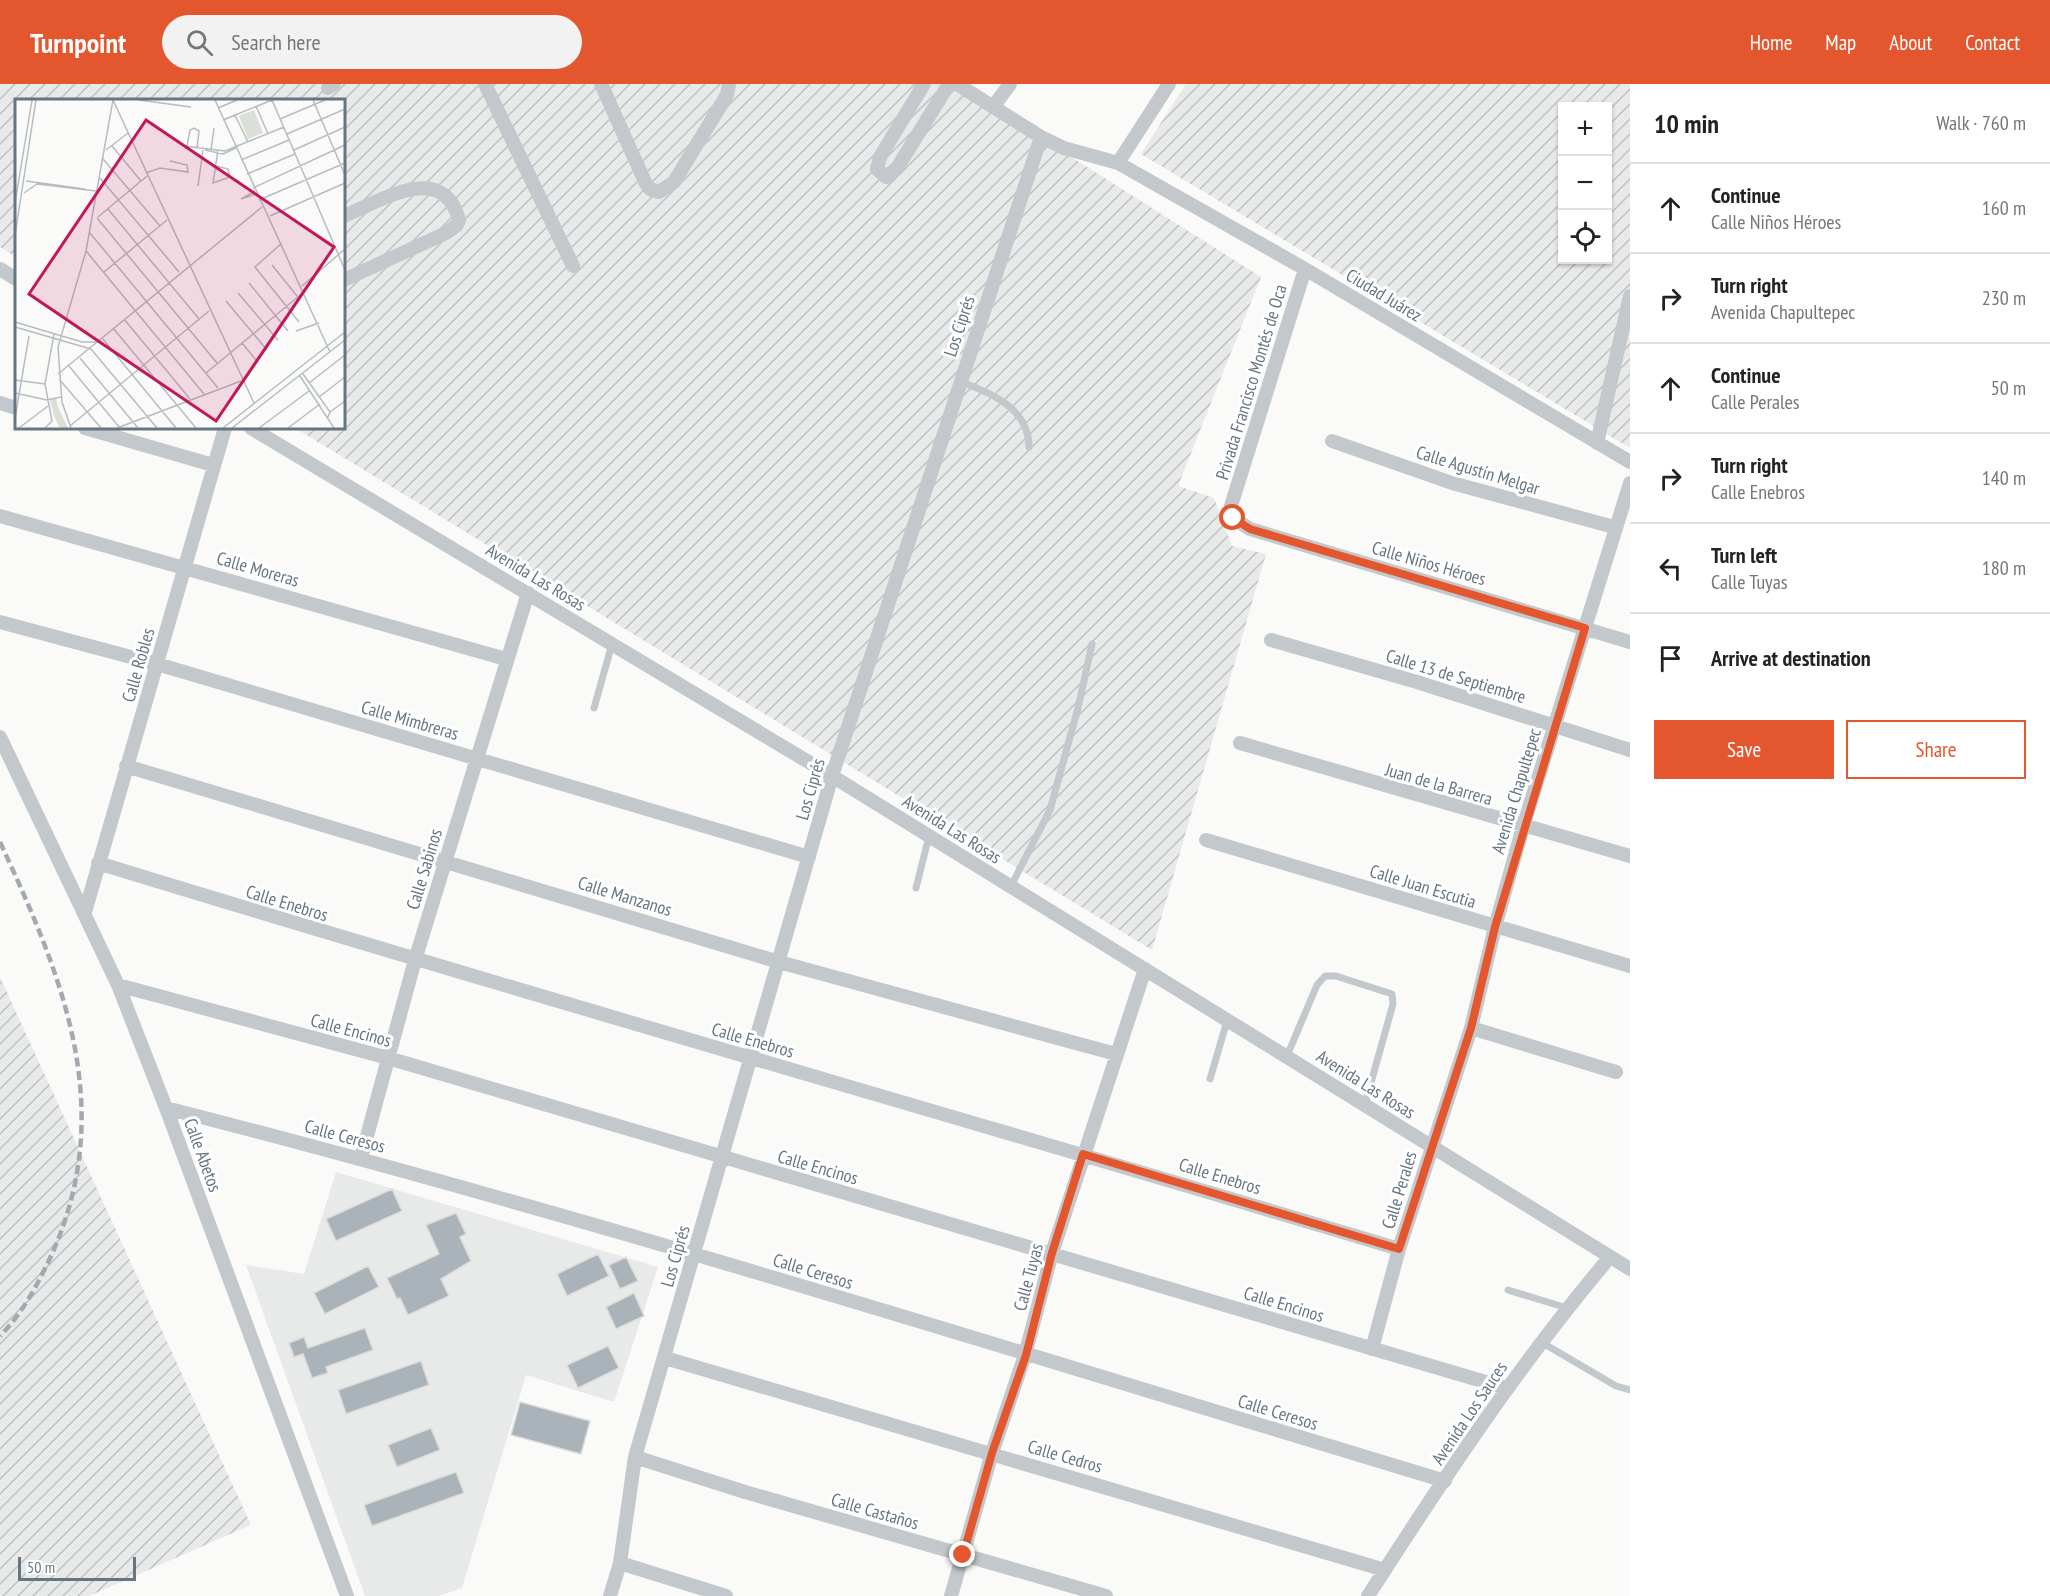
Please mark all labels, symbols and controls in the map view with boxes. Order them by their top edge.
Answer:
search box [162,15,582,69]
text: Turnpoint [30,24,126,61]
icon: search [183,26,216,59]
text: Search here [231,28,321,56]
text: Home [1750,29,1792,56]
text: Map [1825,29,1856,56]
text: About [1889,29,1932,56]
text: Contact [1965,29,2020,56]
inset map [15,99,345,429]
map controls [1558,102,1612,264]
button: + [1558,102,1612,156]
text: 10 min [1654,107,1719,140]
text: Walk · 760 m [1936,110,2026,136]
button: − [1558,156,1612,210]
text: Continue [1711,181,1781,209]
icon: ahead [1654,192,1687,225]
text: 160 m [1982,195,2026,221]
text: Calle Niños Héroes [1711,209,1841,235]
button: locate [1558,210,1612,264]
street label: Ciudad Juárez [1342,263,1426,327]
text: Turn right [1711,271,1788,299]
street label: Privada Francisco Montés de Oca [1210,282,1292,482]
icon: right [1654,282,1687,315]
text: 230 m [1982,285,2026,311]
street label: Los Ciprés [938,293,980,359]
text: Avenida Chapultepec [1711,299,1855,325]
text: Continue [1711,361,1781,389]
icon: ahead [1654,372,1687,405]
text: 50 m [1991,375,2026,401]
text: Calle Perales [1711,389,1800,415]
street label: Calle Agustín Melgar [1413,440,1543,500]
text: Turn right [1711,451,1788,479]
icon: right [1654,462,1687,495]
text: 140 m [1982,465,2026,491]
text: Calle Enebros [1711,479,1805,505]
route start [1219,504,1245,530]
street label: Calle Niños Héroes [1369,536,1489,590]
street label: Avenida Las Rosas [482,538,590,616]
text: Turn left [1711,541,1777,569]
street label: Calle Moreras [214,546,302,592]
icon: left [1654,552,1687,585]
text: 180 m [1982,555,2026,581]
text: Calle Tuyas [1711,569,1787,595]
street label: Calle Robles [116,625,160,705]
icon: arrive [1654,642,1687,675]
street label: Calle 13 de Septiembre [1383,644,1529,708]
text: Arrive at destination [1711,644,1871,672]
street label: Calle Mimbreras [359,695,461,745]
button: Save [1654,720,1834,779]
button: Share [1846,720,2026,779]
street label: Avenida Chapultepec [1486,725,1546,857]
street label: Los Ciprés [790,756,830,822]
street label: Juan de la Barrera [1382,757,1495,810]
street label: Avenida Las Rosas [898,789,1006,869]
street label: Calle Sabinos [401,826,447,912]
street label: Calle Juan Escutia [1367,859,1479,913]
street label: Calle Manzanos [575,871,675,921]
street label: Calle Enebros [243,880,331,926]
street label: Calle Encinos [308,1008,394,1052]
street label: Calle Enebros [709,1017,797,1063]
street label: Avenida Las Rosas [1312,1044,1420,1124]
street label: Calle Ceresos [302,1114,388,1158]
street label: Calle Abetos [179,1115,227,1195]
street label: Calle Encinos [775,1145,861,1189]
street label: Calle Perales [1376,1149,1422,1231]
street label: Calle Enebros [1176,1153,1264,1199]
street label: Los Ciprés [655,1223,695,1289]
street label: Calle Tuyas [1008,1241,1048,1313]
street label: Calle Ceresos [770,1248,856,1294]
street label: Calle Encinos [1241,1281,1327,1327]
street label: Avenida Los Sauces [1426,1357,1512,1469]
street label: Calle Ceresos [1235,1389,1321,1435]
street label: Calle Cedros [1025,1434,1105,1478]
street label: Calle Castaños [829,1488,921,1534]
route end [949,1541,975,1567]
scale bar [18,1554,136,1582]
text: 50 m [27,1557,55,1577]

